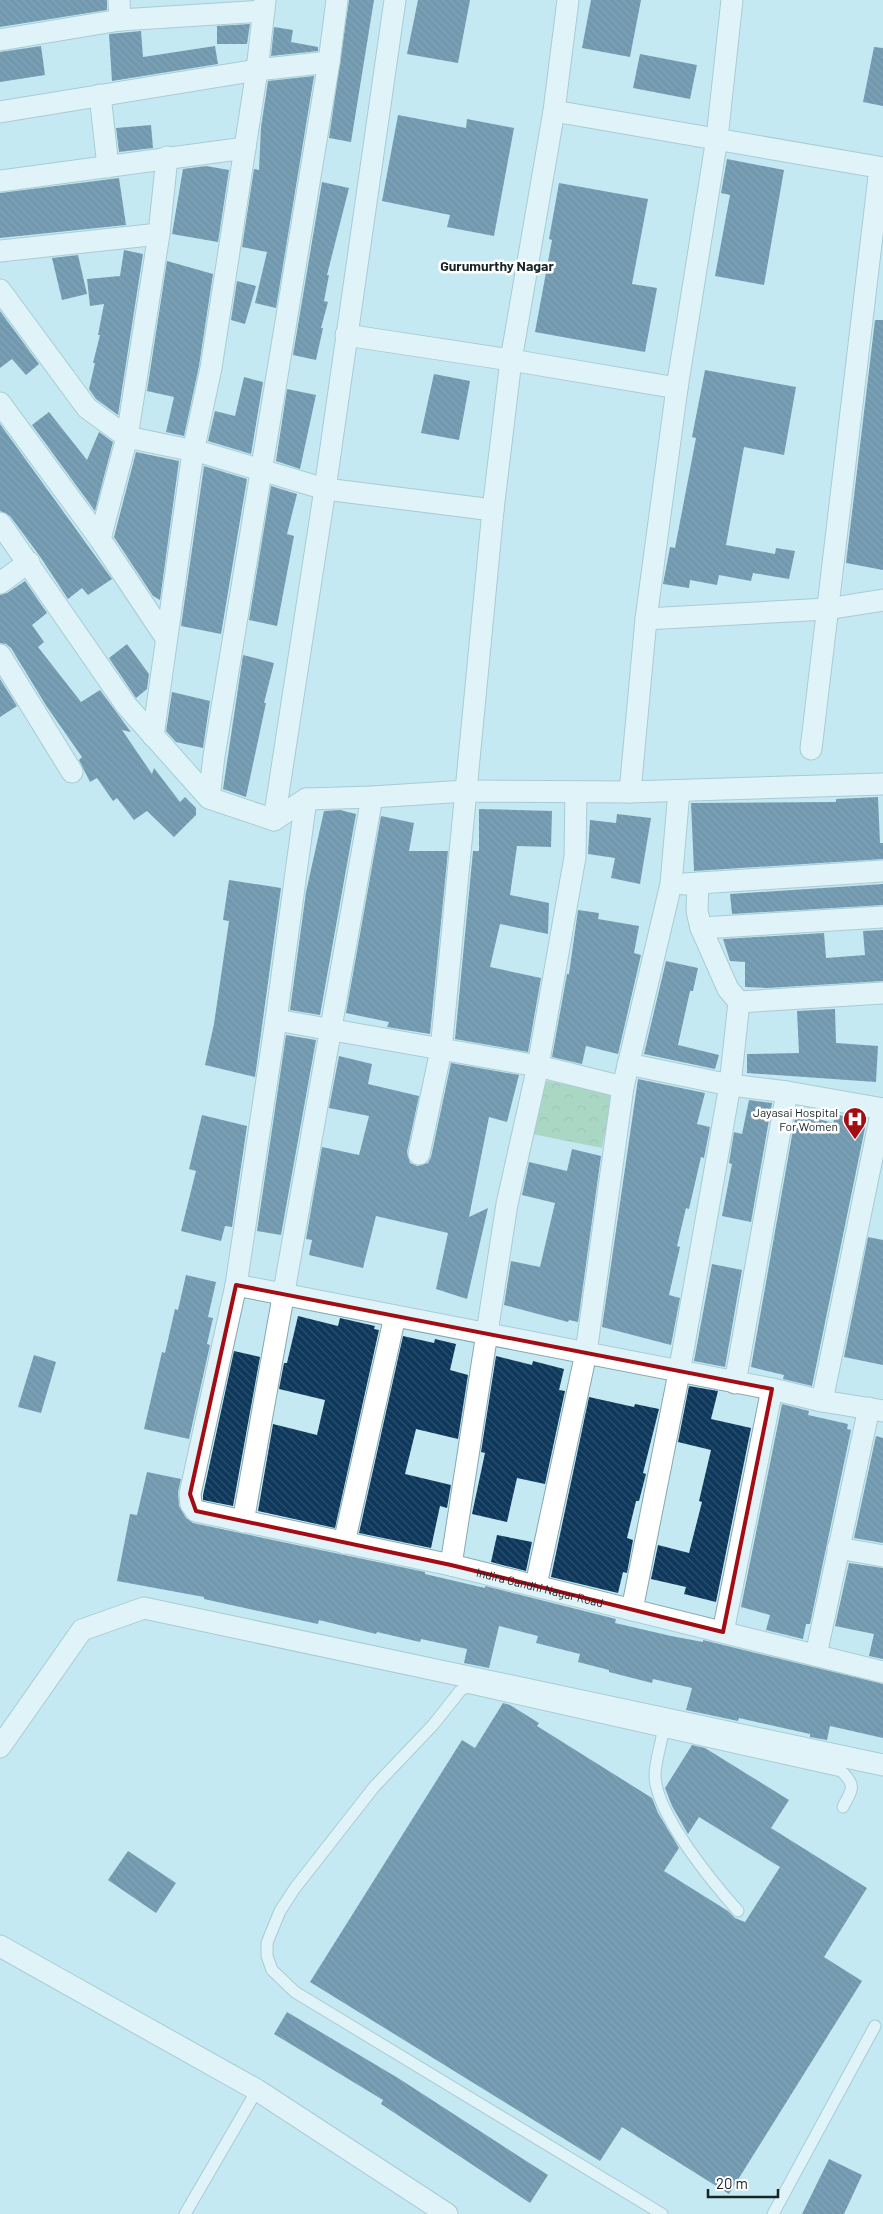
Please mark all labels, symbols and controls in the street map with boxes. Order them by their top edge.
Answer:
district label: Gurumurthy Nagar [440,257,554,274]
place label: Jayasai Hospital For Women [753,1105,838,1133]
hospital icon: Jayasai Hospital For Women [842,1106,868,1140]
street label: Indira Gandhi Nagar Road [475,1565,605,1610]
scale bar [708,2166,778,2198]
text: 20 m [716,2174,748,2192]

